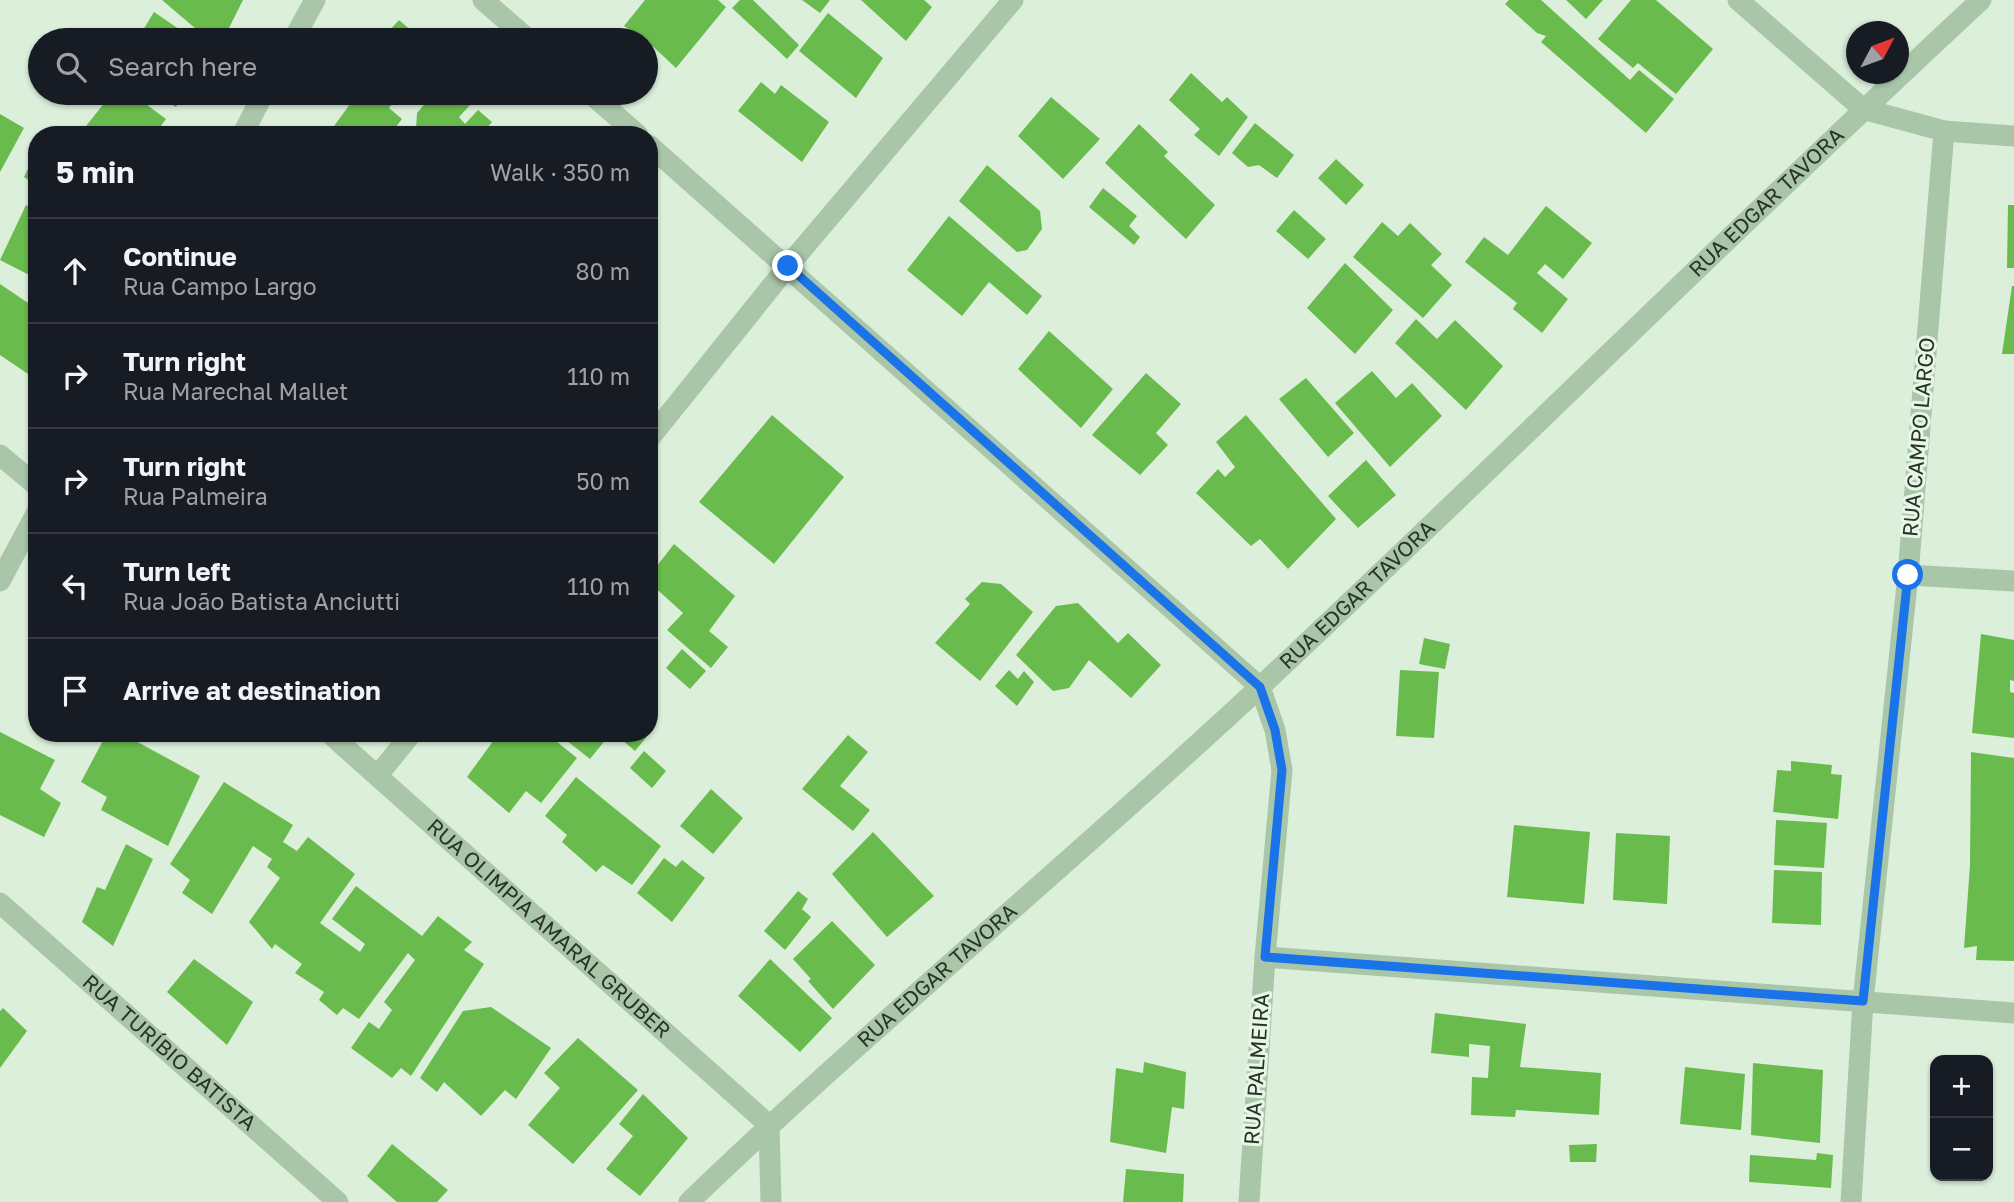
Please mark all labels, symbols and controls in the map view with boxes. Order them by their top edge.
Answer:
north arrow [1846,21,1909,84]
search box [28,28,658,105]
icon: search [52,48,90,86]
text: Search here [108,51,257,82]
street label: RUA EDGAR TAVORA [1683,122,1849,282]
text: 5 min [56,154,134,190]
text: Walk · 350 m [490,158,630,186]
text: Continue [123,241,237,272]
route end [772,250,803,281]
icon: ahead [56,252,94,290]
text: 80 m [576,257,630,285]
text: Rua Campo Largo [123,272,317,300]
street label: RUA CAMPO LARGO [1896,336,1940,538]
text: Turn right [123,346,246,377]
icon: right [56,357,94,395]
text: 110 m [567,362,630,390]
text: Rua Marechal Mallet [123,377,348,405]
text: Turn right [123,451,246,482]
icon: right [56,462,94,500]
text: 50 m [576,467,630,495]
text: Rua Palmeira [123,482,268,510]
street label: RUA EDGAR TAVORA [1273,514,1440,674]
text: Turn left [123,556,231,587]
route start [1892,559,1923,590]
icon: left [56,567,94,605]
text: 110 m [567,572,630,600]
text: Rua João Batista Anciutti [123,587,400,615]
icon: arrive [56,672,94,710]
text: Arrive at destination [123,675,381,706]
street label: RUA OLIMPIA AMARAL GRUBER [422,813,676,1043]
street label: RUA EDGAR TAVORA [851,897,1022,1052]
street label: RUA TURÍBIO BATISTA [78,968,262,1136]
street label: RUA PALMEIRA [1238,992,1274,1146]
map controls [1930,1055,1993,1181]
button: + [1930,1055,1993,1118]
button: − [1930,1118,1993,1181]

